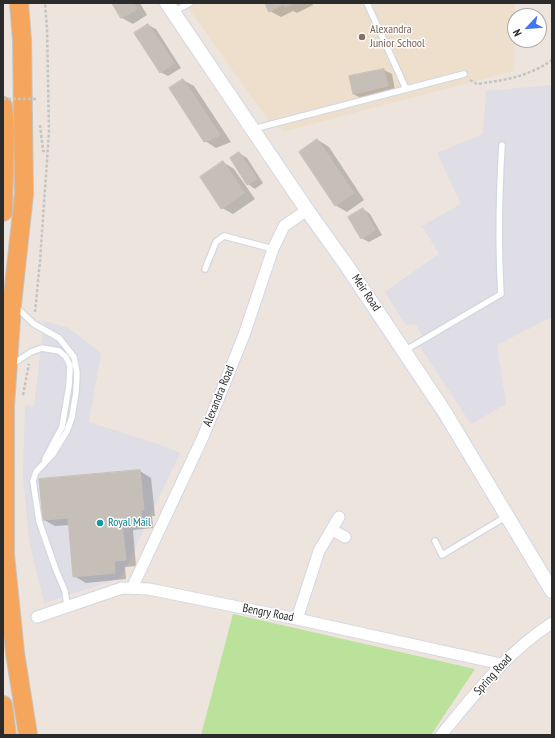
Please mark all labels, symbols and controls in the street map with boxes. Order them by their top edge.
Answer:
north arrow [507,8,547,48]
place label: Alexandra Junior School [370,23,425,51]
text: N [510,27,525,39]
marker: Alexandra Junior School [357,32,367,42]
street label: Meir Road [348,272,384,314]
street label: Alexandra Road [200,363,238,429]
place label: Royal Mail [108,516,151,530]
marker: Royal Mail [95,518,105,528]
street label: Bengry Road [241,601,295,625]
street label: Spring Road [471,652,515,698]

